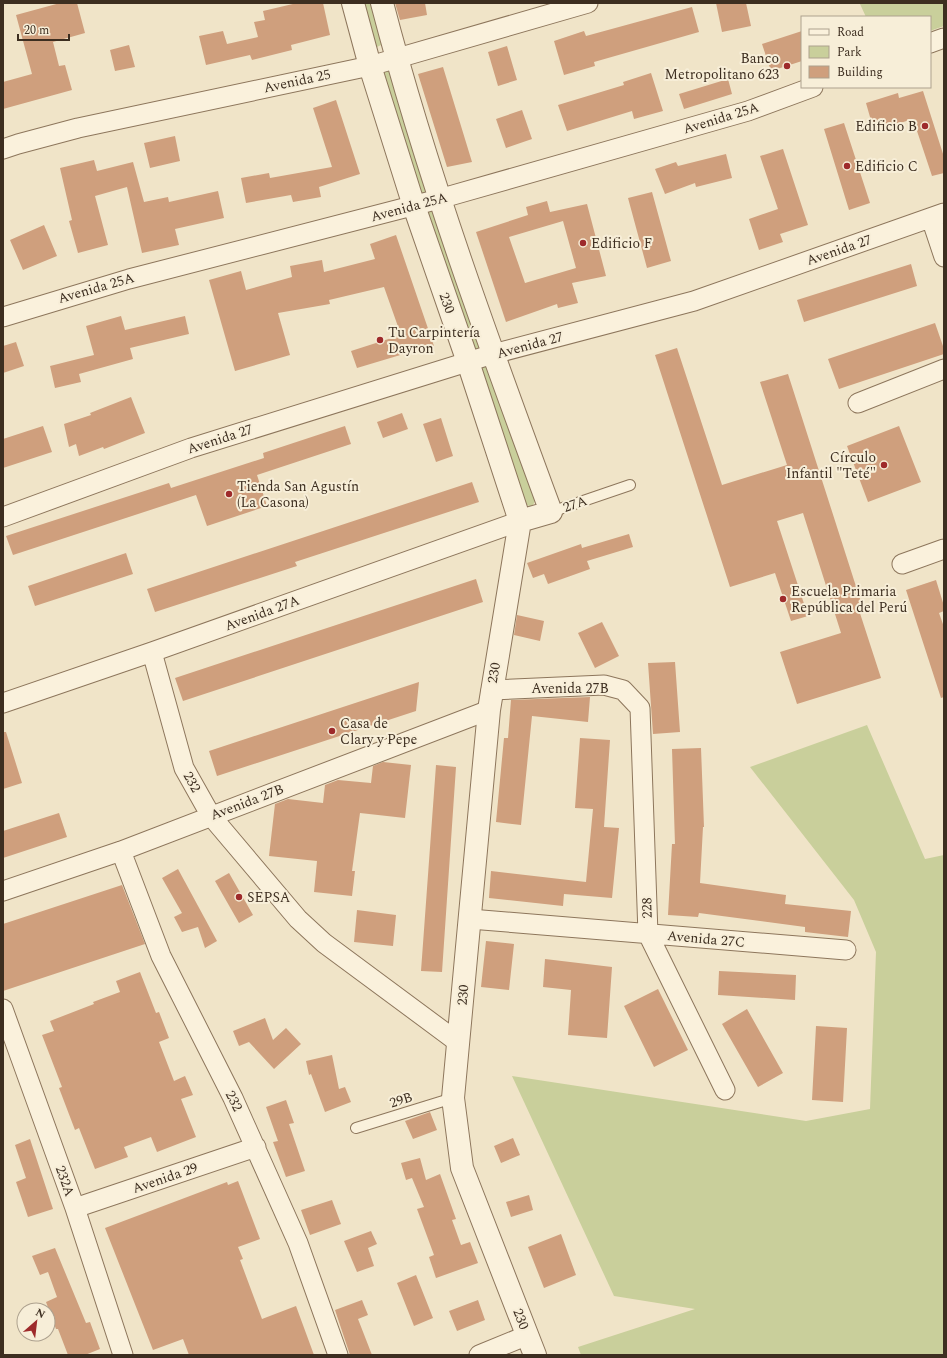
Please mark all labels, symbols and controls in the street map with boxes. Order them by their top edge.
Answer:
scale bar [18,16,69,42]
legend [801,16,931,88]
text: 20 m [24,21,49,40]
text: Road [837,23,864,42]
text: Park [837,43,862,62]
place label: Banco Metropolitano 623 [665,48,779,85]
marker: Banco Metropolitano 623 [782,61,792,71]
text: Building [837,63,883,82]
street label: Avenida 25 [262,64,332,98]
street label: Avenida 25A [680,96,762,140]
place label: Edificio B [855,116,917,137]
marker: Edificio B [920,121,930,131]
place label: Edificio C [855,156,918,177]
marker: Edificio C [842,161,852,171]
street label: Avenida 25A [368,187,450,227]
street label: Avenida 27 [803,229,875,271]
place label: Edificio F [591,233,652,254]
marker: Edificio F [578,238,588,248]
street label: Avenida 25A [55,267,137,309]
street label: 230 [434,290,460,316]
place label: Tu Carpintería Dayron [388,322,480,359]
street label: Avenida 27 [494,326,566,364]
marker: Tu Carpintería Dayron [375,335,385,345]
street label: Avenida 27 [184,418,256,460]
place label: Círculo Infantil "Teté" [786,447,876,484]
marker: Círculo Infantil "Teté" [879,460,889,470]
place label: Tienda San Agustín (La Casona) [237,476,359,513]
marker: Tienda San Agustín (La Casona) [224,489,234,499]
street label: 27A [560,490,590,518]
place label: Escuela Primaria República del Perú [791,581,907,618]
street label: Avenida 27A [221,590,303,636]
marker: Escuela Primaria República del Perú [778,594,788,604]
street label: 230 [482,661,506,685]
street label: Avenida 27B [531,678,609,699]
place label: Casa de Clary y Pepe [340,713,418,750]
marker: Casa de Clary y Pepe [327,726,337,736]
street label: 232 [178,768,206,796]
street label: Avenida 27B [207,778,287,826]
place label: SEPSA [247,887,291,908]
marker: SEPSA [234,892,244,902]
street label: 228 [636,897,658,919]
street label: Avenida 27C [666,925,746,953]
street label: 230 [452,984,474,1006]
street label: 232 [220,1087,248,1115]
street label: 29B [387,1087,415,1113]
street label: Avenida 29 [129,1157,201,1199]
street label: 232A [50,1163,80,1200]
north arrow [16,1302,56,1342]
text: N [33,1304,48,1323]
street label: 230 [507,1305,535,1333]

